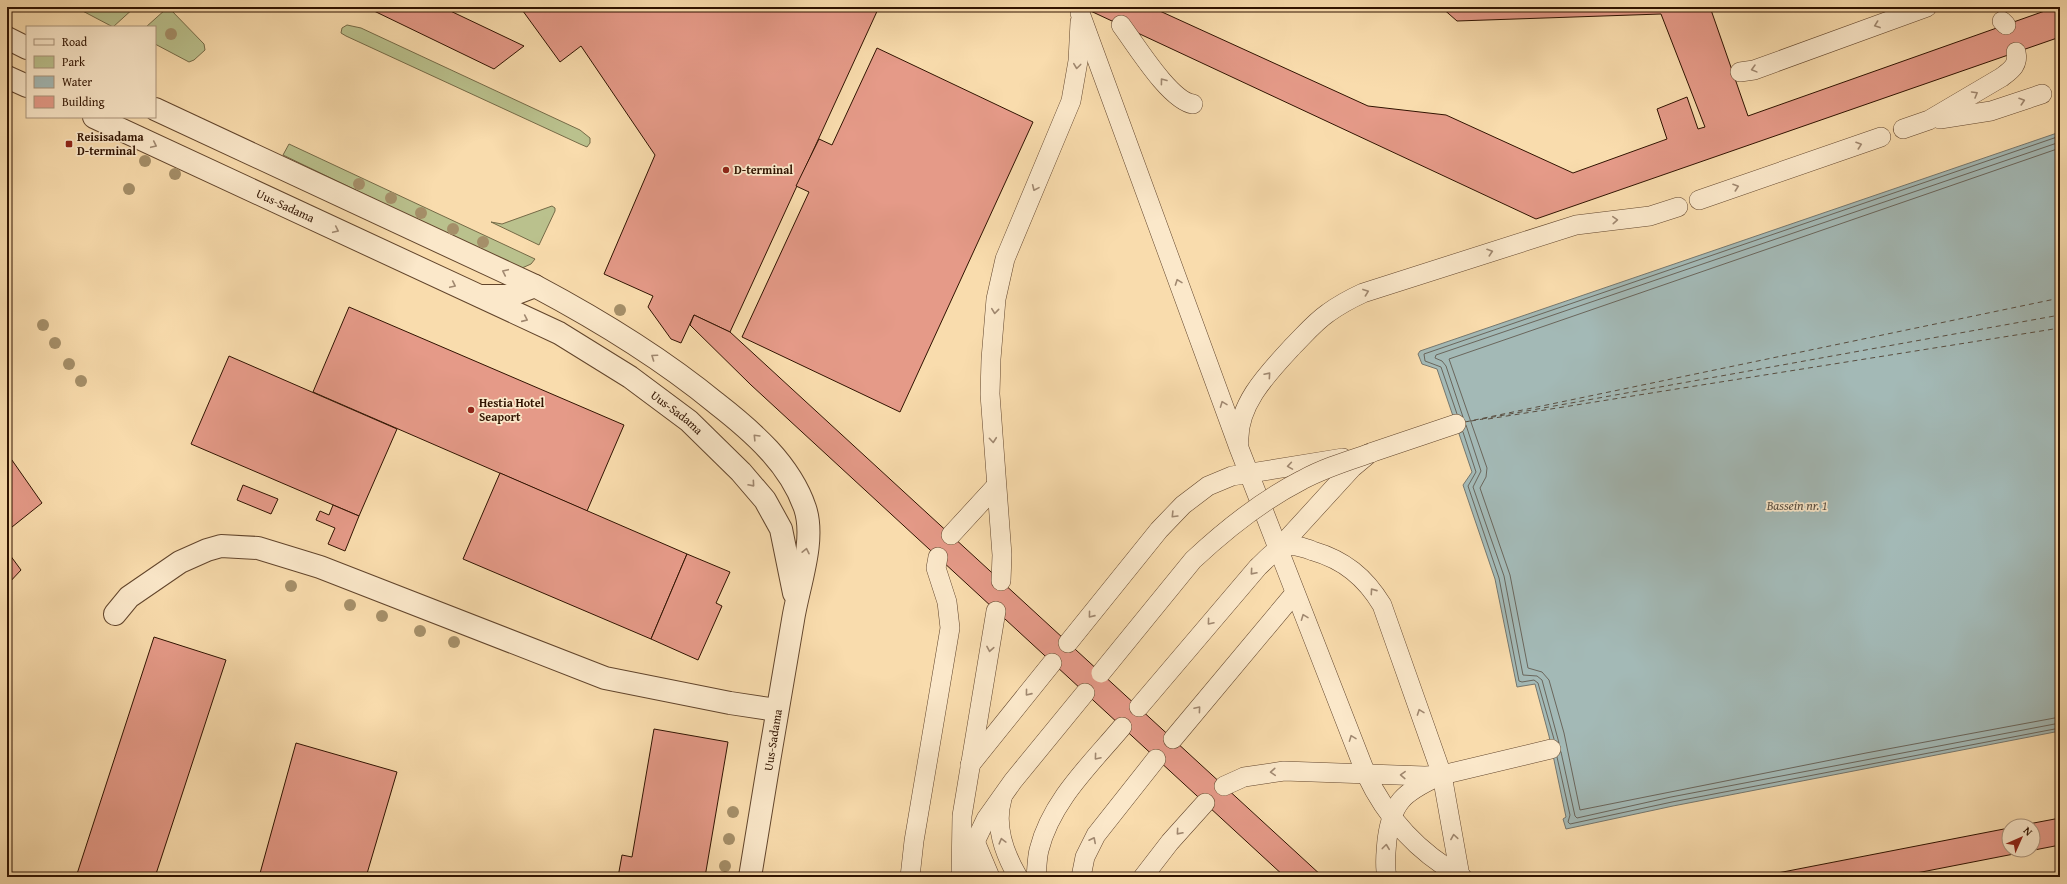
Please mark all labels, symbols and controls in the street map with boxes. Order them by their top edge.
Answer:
one-way arrow [1873,21,1880,29]
legend [26,26,156,118]
text: Road [62,33,88,50]
text: Park [62,53,86,70]
one-way arrow [1073,63,1082,69]
one-way arrow [1751,64,1758,73]
text: Water [62,73,92,90]
one-way arrow [1161,79,1168,86]
one-way arrow [1971,91,1979,98]
text: Building [62,93,105,110]
one-way arrow [2018,97,2025,106]
place label: Reisisadama D-terminal [77,128,145,159]
marker: Reisisadama D-terminal [64,139,74,149]
one-way arrow [150,140,158,148]
one-way arrow [1855,141,1862,149]
place label: D-terminal [734,161,793,178]
marker: D-terminal [721,165,731,175]
one-way arrow [1032,183,1040,191]
one-way arrow [1732,183,1739,192]
street label: Uus-Sadama [254,185,318,226]
one-way arrow [1612,216,1618,225]
one-way arrow [331,225,339,233]
one-way arrow [1486,248,1493,256]
one-way arrow [502,269,509,277]
one-way arrow [1174,279,1182,286]
one-way arrow [449,280,457,288]
one-way arrow [1363,289,1370,297]
one-way arrow [991,308,1000,314]
one-way arrow [521,314,529,322]
one-way arrow [652,355,659,362]
one-way arrow [1263,372,1270,379]
street label: Uus-Sadama [647,386,707,438]
place label: Hestia Hotel Seaport [479,394,545,425]
one-way arrow [1219,401,1227,408]
marker: Hestia Hotel Seaport [466,405,476,415]
one-way arrow [754,434,761,442]
one-way arrow [988,437,997,443]
one-way arrow [1287,462,1293,470]
one-way arrow [747,480,754,487]
water label: Bassein nr. 1 [1766,496,1827,515]
one-way arrow [1171,510,1178,518]
one-way arrow [801,547,810,554]
one-way arrow [1251,567,1258,575]
one-way arrow [1371,589,1378,596]
one-way arrow [1088,610,1095,617]
one-way arrow [1301,613,1309,620]
one-way arrow [1208,618,1215,625]
one-way arrow [986,646,995,652]
one-way arrow [1026,689,1033,696]
street label: Uus-Sadama [759,707,786,772]
one-way arrow [1194,707,1201,714]
one-way arrow [1416,709,1425,716]
one-way arrow [1348,735,1356,742]
one-way arrow [1094,752,1101,759]
one-way arrow [1270,768,1276,777]
one-way arrow [1400,771,1406,780]
north arrow [2001,818,2041,858]
text: N [2020,823,2037,840]
one-way arrow [1176,827,1183,835]
one-way arrow [1450,834,1459,840]
one-way arrow [1088,837,1096,845]
one-way arrow [999,838,1007,845]
one-way arrow [1381,844,1390,850]

